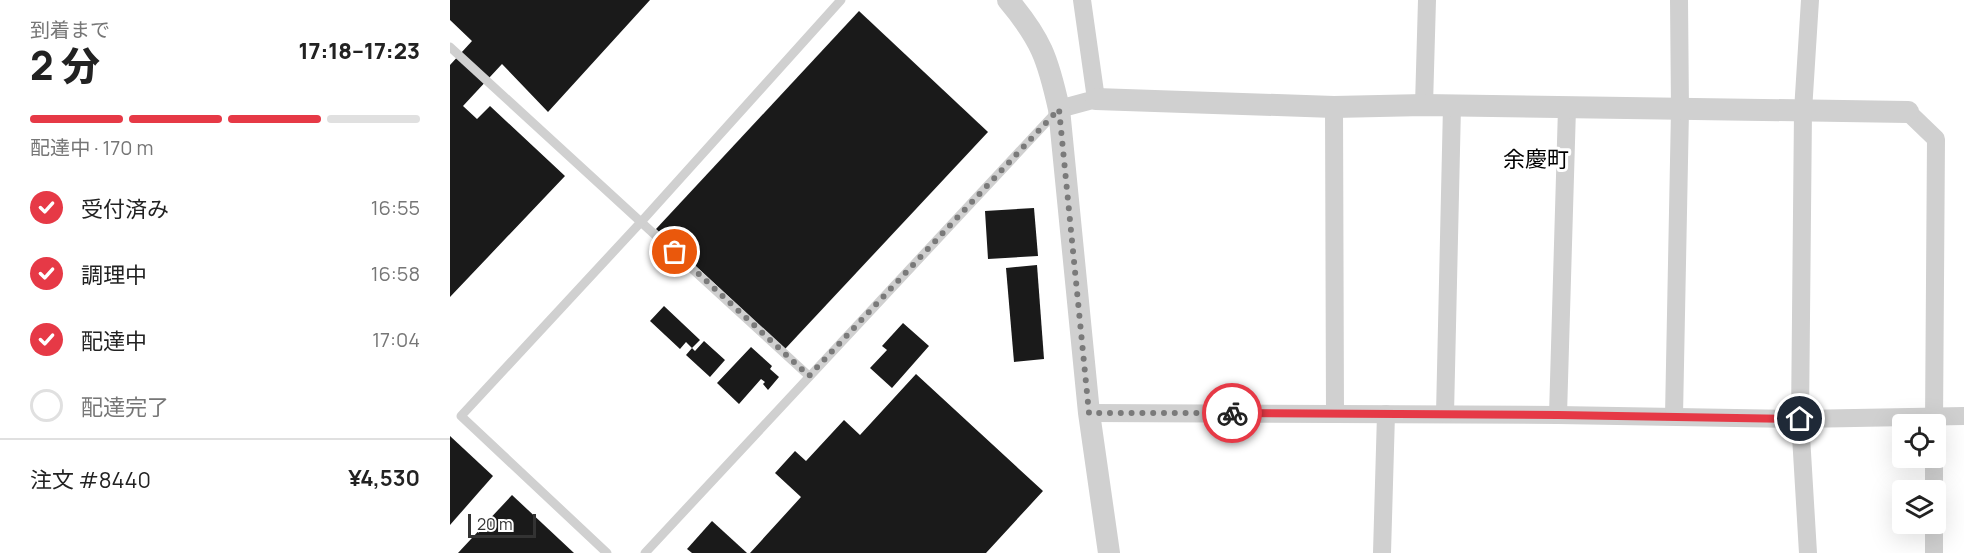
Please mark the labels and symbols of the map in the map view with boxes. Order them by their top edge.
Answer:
district label: 余慶町 [1503,144,1569,174]
pin [649,226,700,277]
courier [1202,383,1262,443]
pin [1774,393,1825,444]
scale bar [468,511,536,538]

